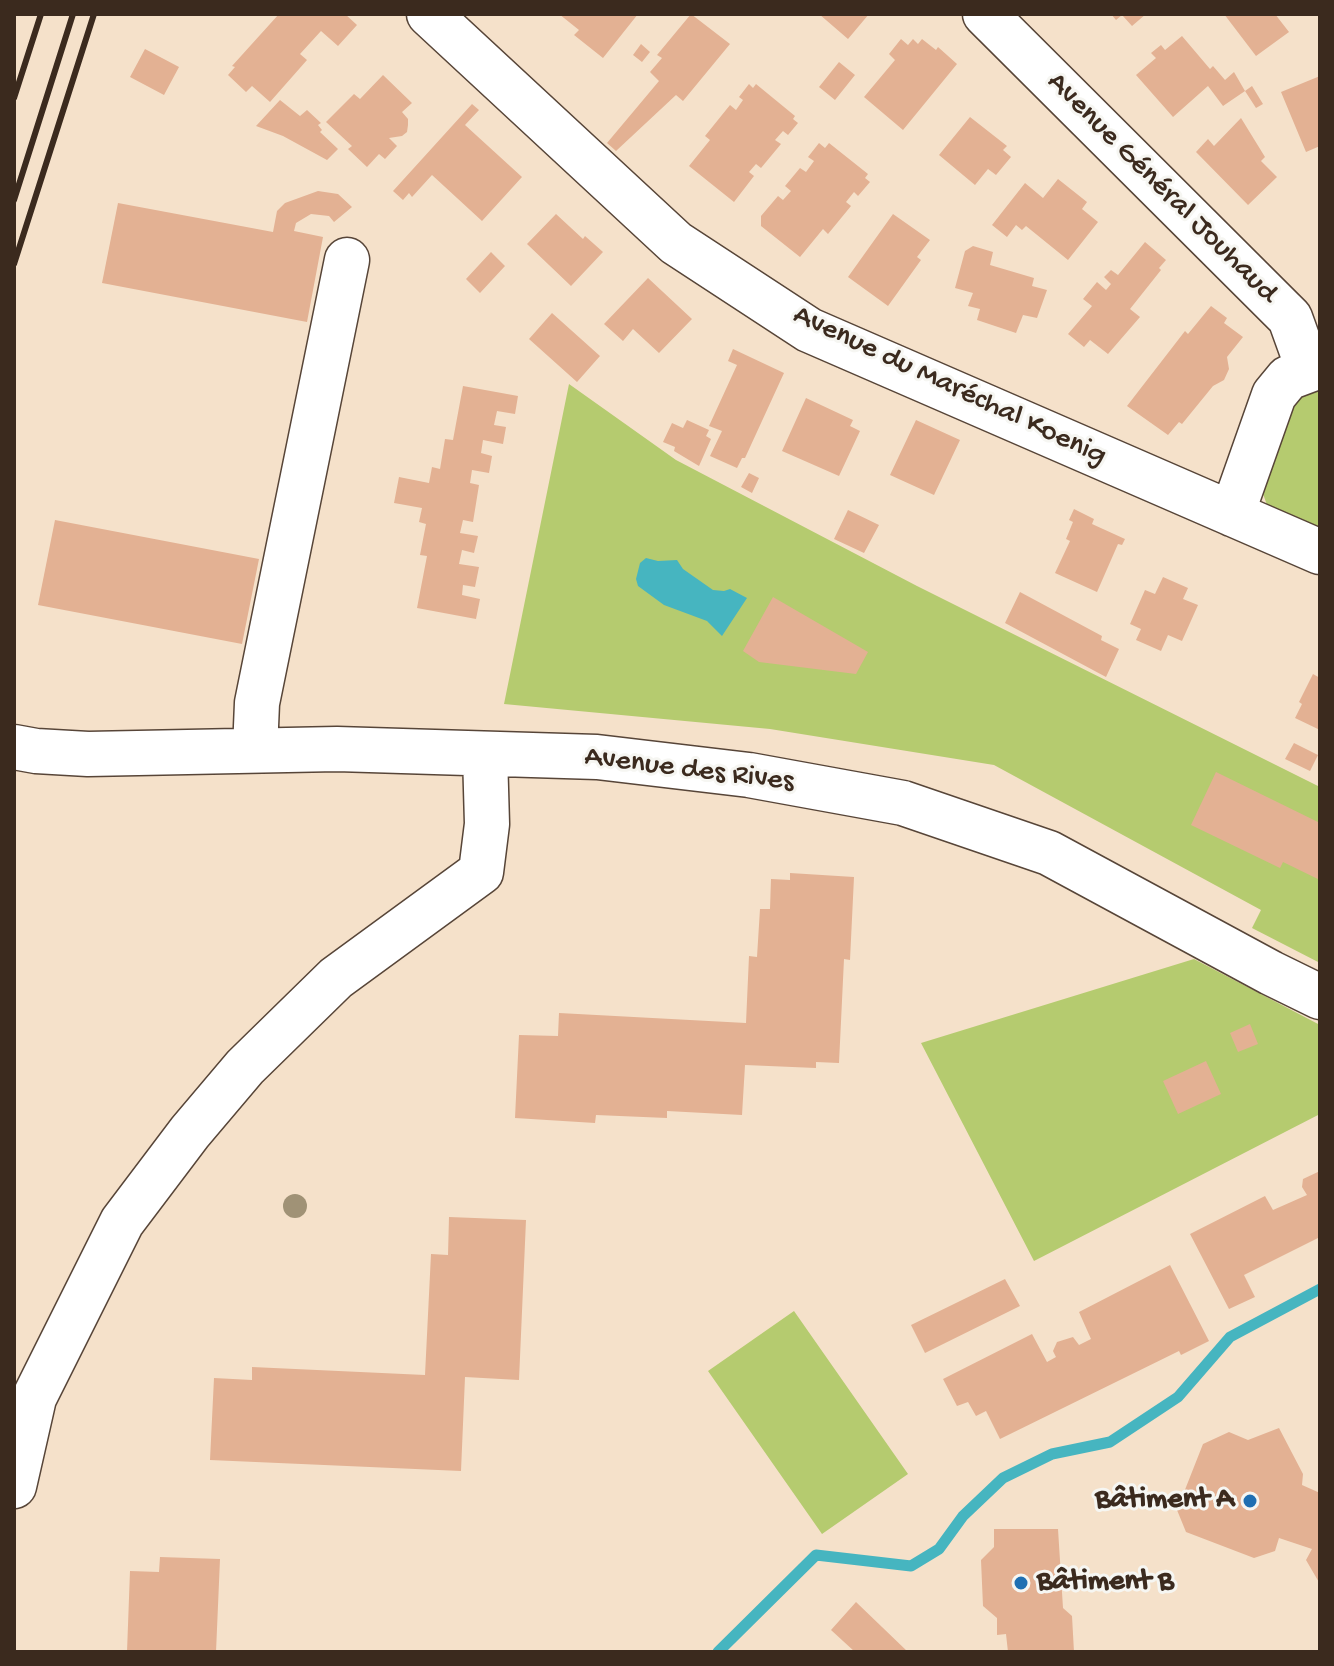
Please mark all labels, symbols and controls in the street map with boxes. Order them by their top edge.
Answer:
street label: Avenue Général Jouhaud [1038,66,1284,312]
street label: Avenue du Maréchal Koenig [787,298,1111,476]
street label: Avenue des Rives [582,740,796,802]
place label: Bâtiment A [1095,1483,1234,1519]
marker: Bâtiment A [1241,1492,1259,1510]
place label: Bâtiment B [1037,1565,1173,1601]
marker: Bâtiment B [1012,1574,1030,1592]

